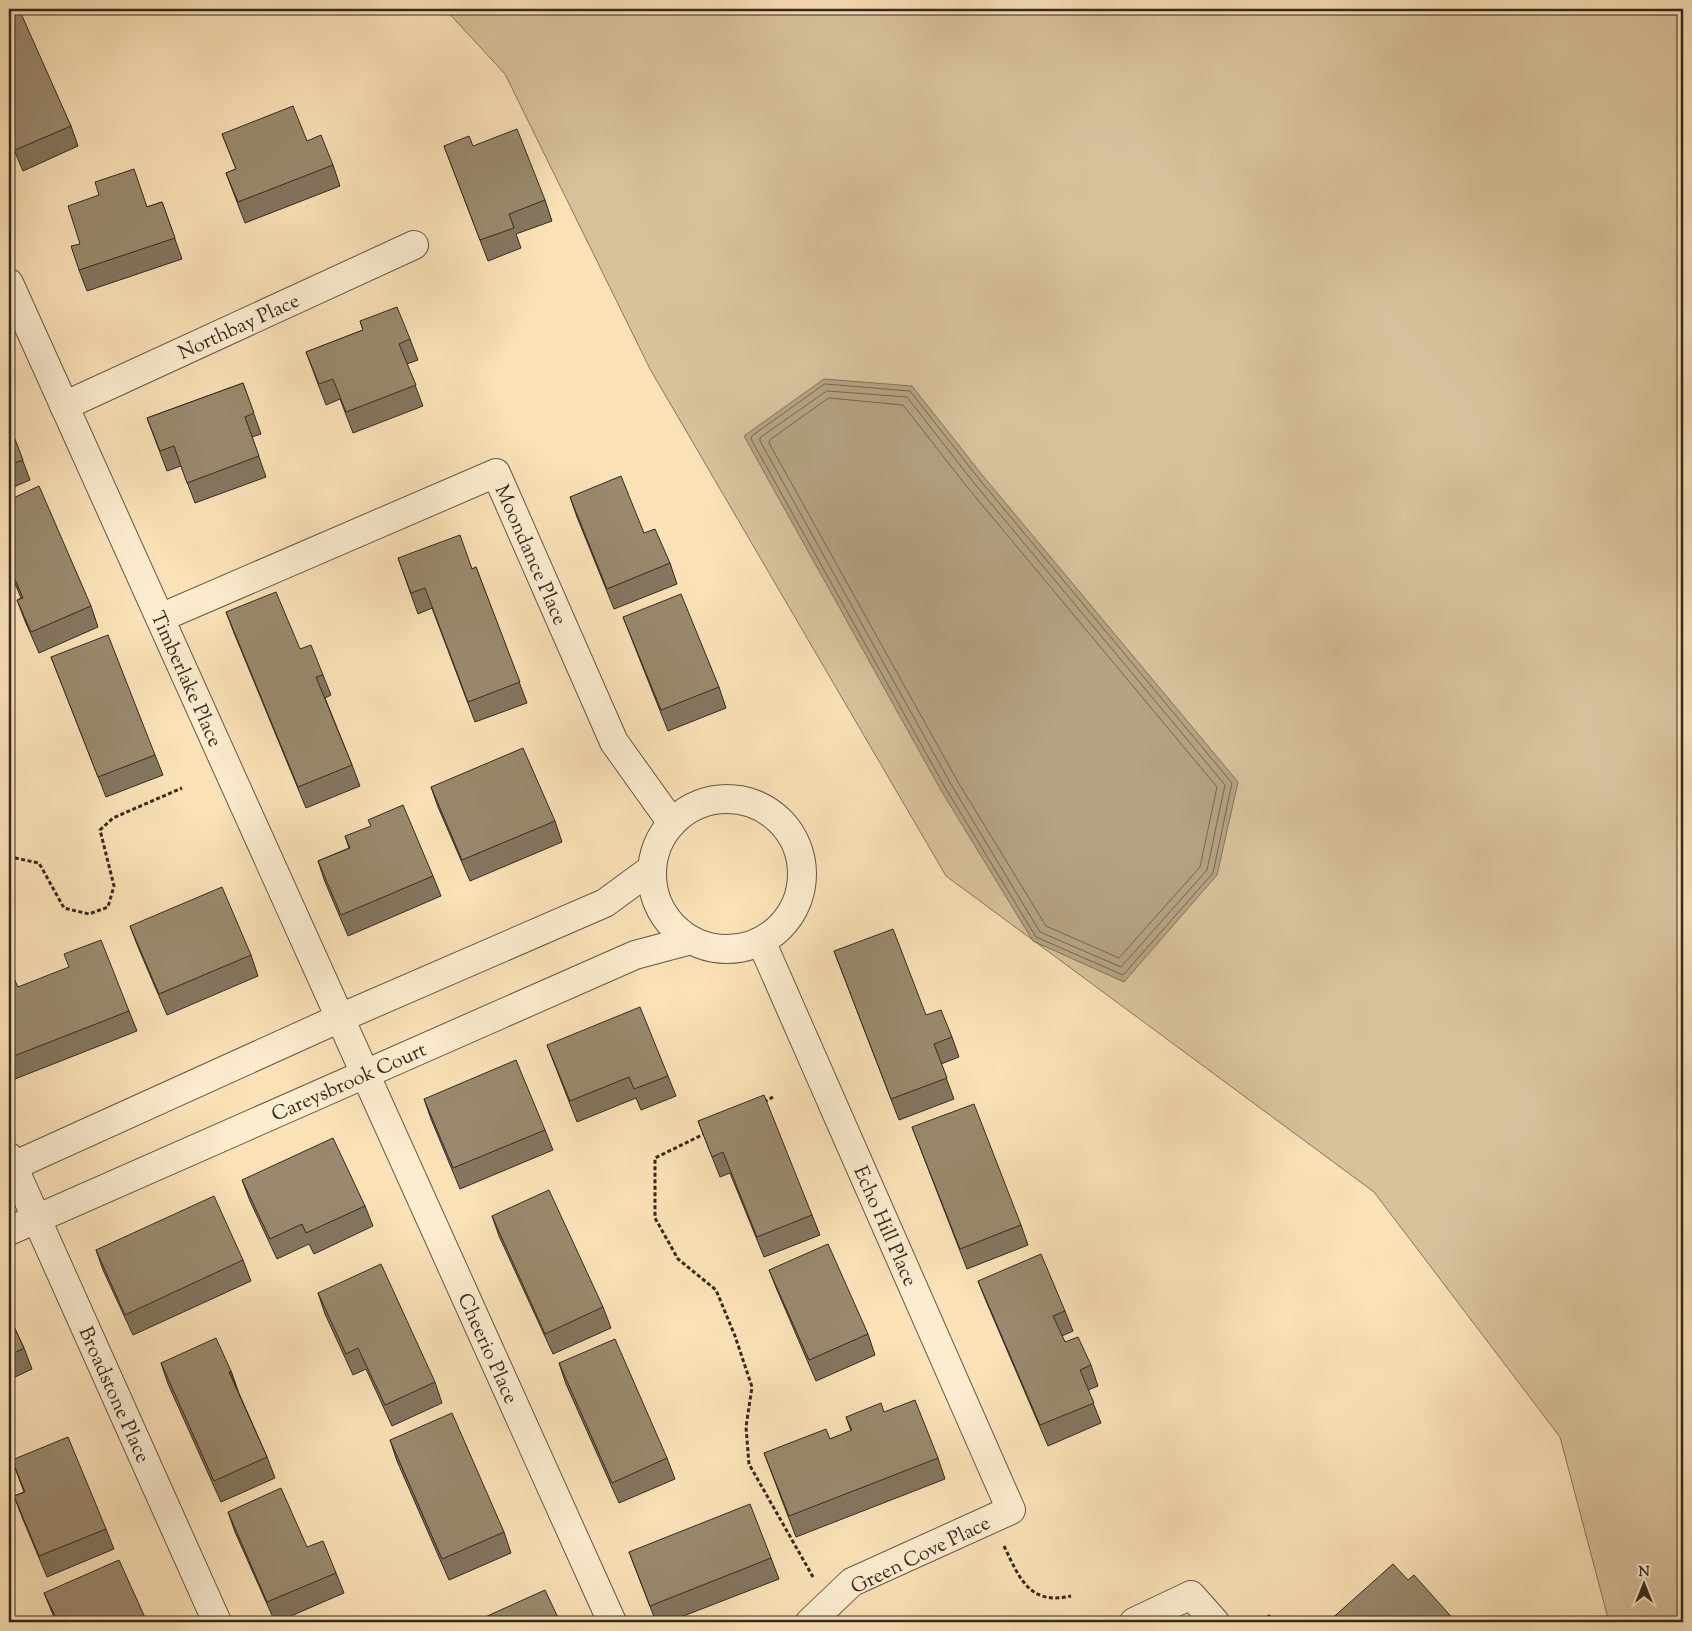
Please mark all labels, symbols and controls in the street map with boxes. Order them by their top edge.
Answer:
street label: Northbay Place [174,288,305,369]
street label: Moondance Place [486,481,573,630]
street label: Timberlake Place [142,607,228,752]
street label: Careysbrook Court [267,1037,432,1131]
street label: Echo Hill Place [845,1162,923,1292]
street label: Cheerio Place [449,1289,524,1409]
street label: Broadstone Place [70,1323,156,1468]
street label: Green Cove Place [846,1510,996,1603]
north arrow [1620,1558,1670,1608]
text: N [1638,1563,1650,1583]

